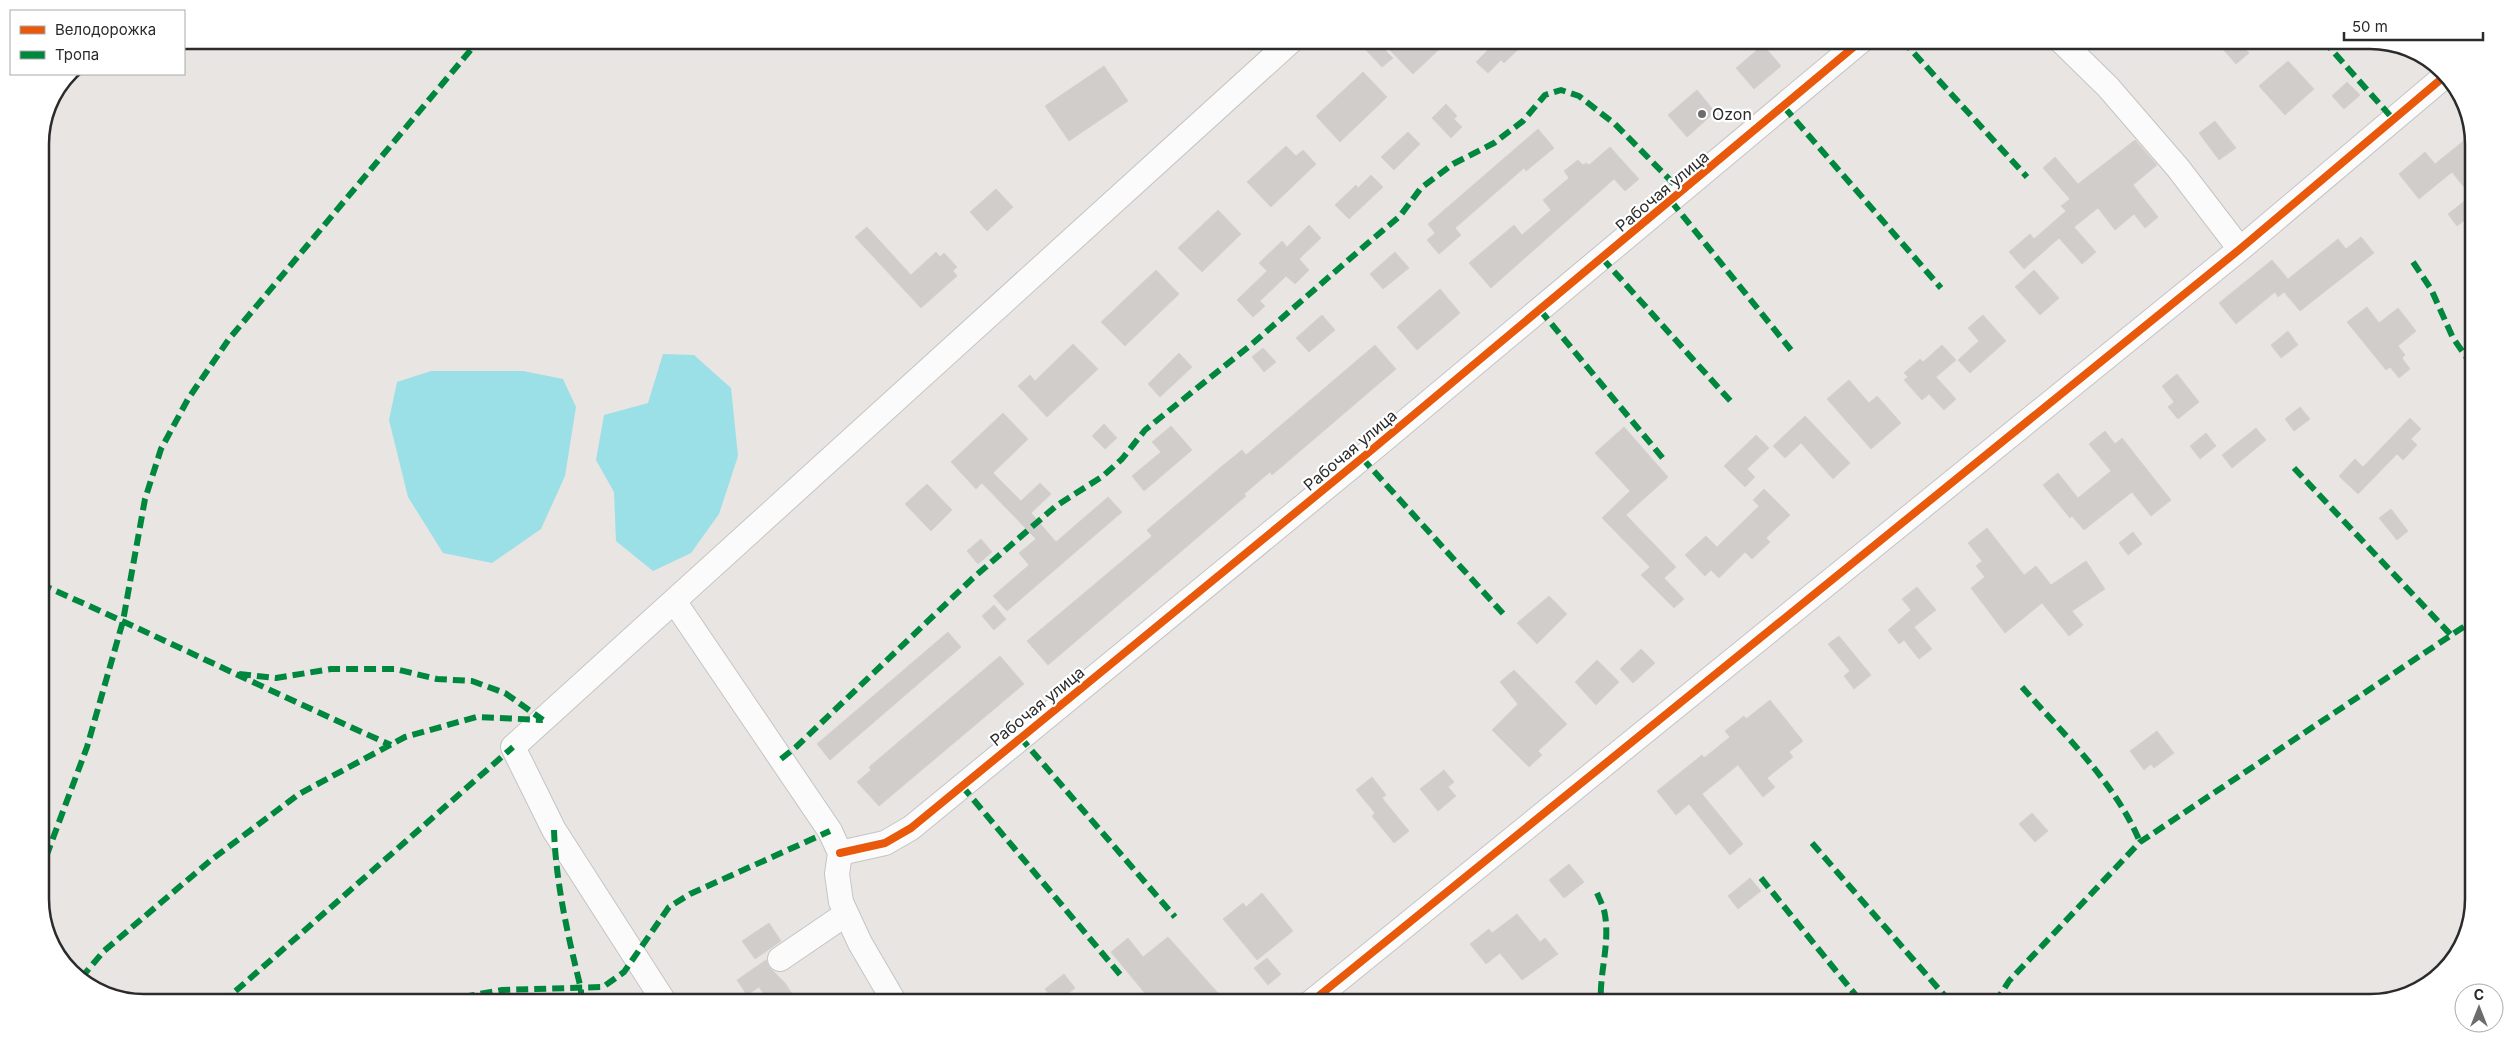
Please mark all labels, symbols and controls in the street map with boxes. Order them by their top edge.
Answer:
legend [10,10,185,75]
scale bar [2344,10,2483,42]
text: 50 m [2352,17,2388,36]
text: Велодорожка [55,20,156,39]
text: Тропа [55,45,99,64]
place label: Ozon [1712,104,1752,124]
marker: Ozon [1696,108,1708,120]
street label: Рабочая улица [1611,146,1713,236]
street label: Рабочая улица [1299,405,1401,495]
street label: Рабочая улица [986,662,1088,750]
north arrow [2454,983,2504,1033]
text: С [2474,986,2484,1003]

